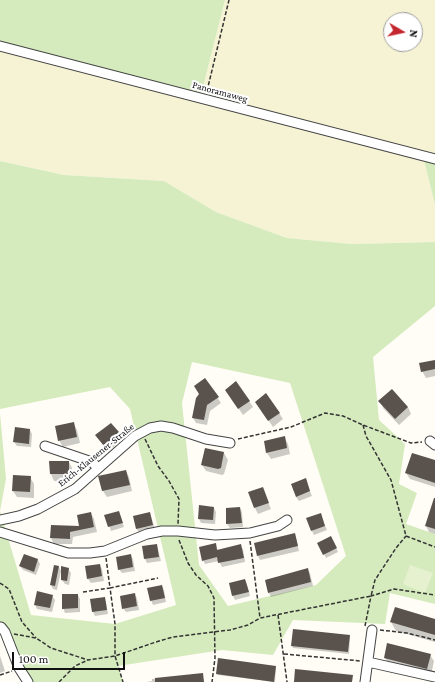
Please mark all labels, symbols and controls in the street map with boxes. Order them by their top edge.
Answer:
north arrow [383,12,423,52]
text: N [407,29,420,38]
street label: Panoramaweg [191,79,249,105]
street label: Erich-Klausener-Straße [56,421,136,489]
scale bar [14,644,127,670]
text: 100 m [19,652,48,666]

